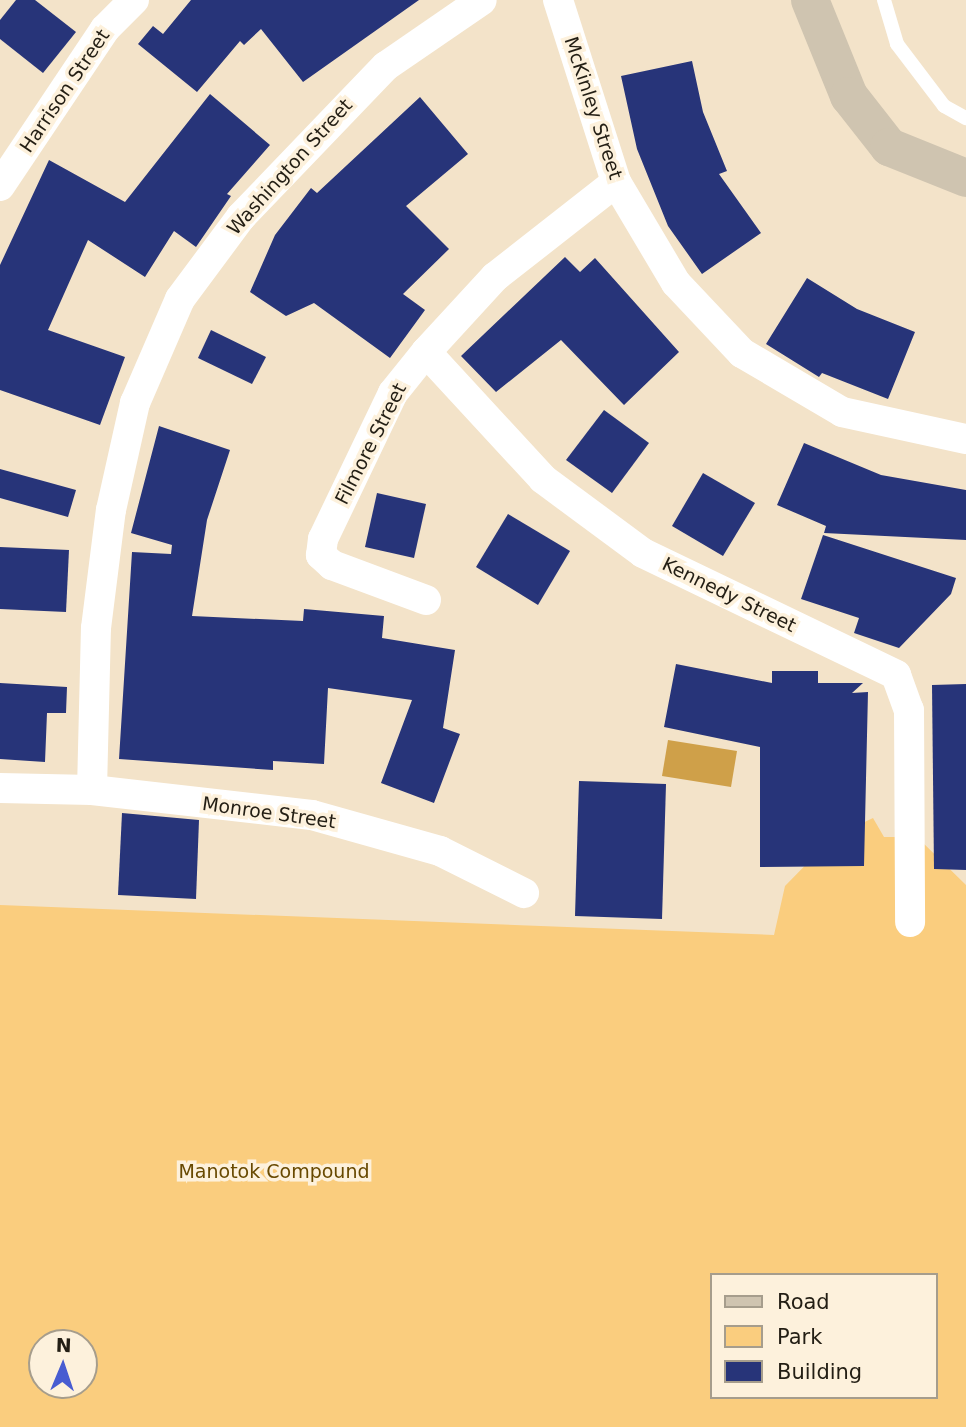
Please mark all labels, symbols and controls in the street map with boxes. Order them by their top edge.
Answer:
street label: Harrison Street [15,25,115,157]
street label: McKinley Street [559,34,627,182]
street label: Washington Street [223,94,357,240]
street label: Filmore Street [331,380,411,508]
street label: Kennedy Street [658,553,800,637]
street label: Monroe Street [201,792,337,834]
park label: Manotok Compound [178,1161,370,1183]
legend [710,1273,938,1399]
text: Road [777,1290,830,1314]
text: Park [777,1325,822,1349]
north arrow [28,1329,98,1399]
text: N [55,1334,72,1356]
text: Building [777,1360,862,1384]

